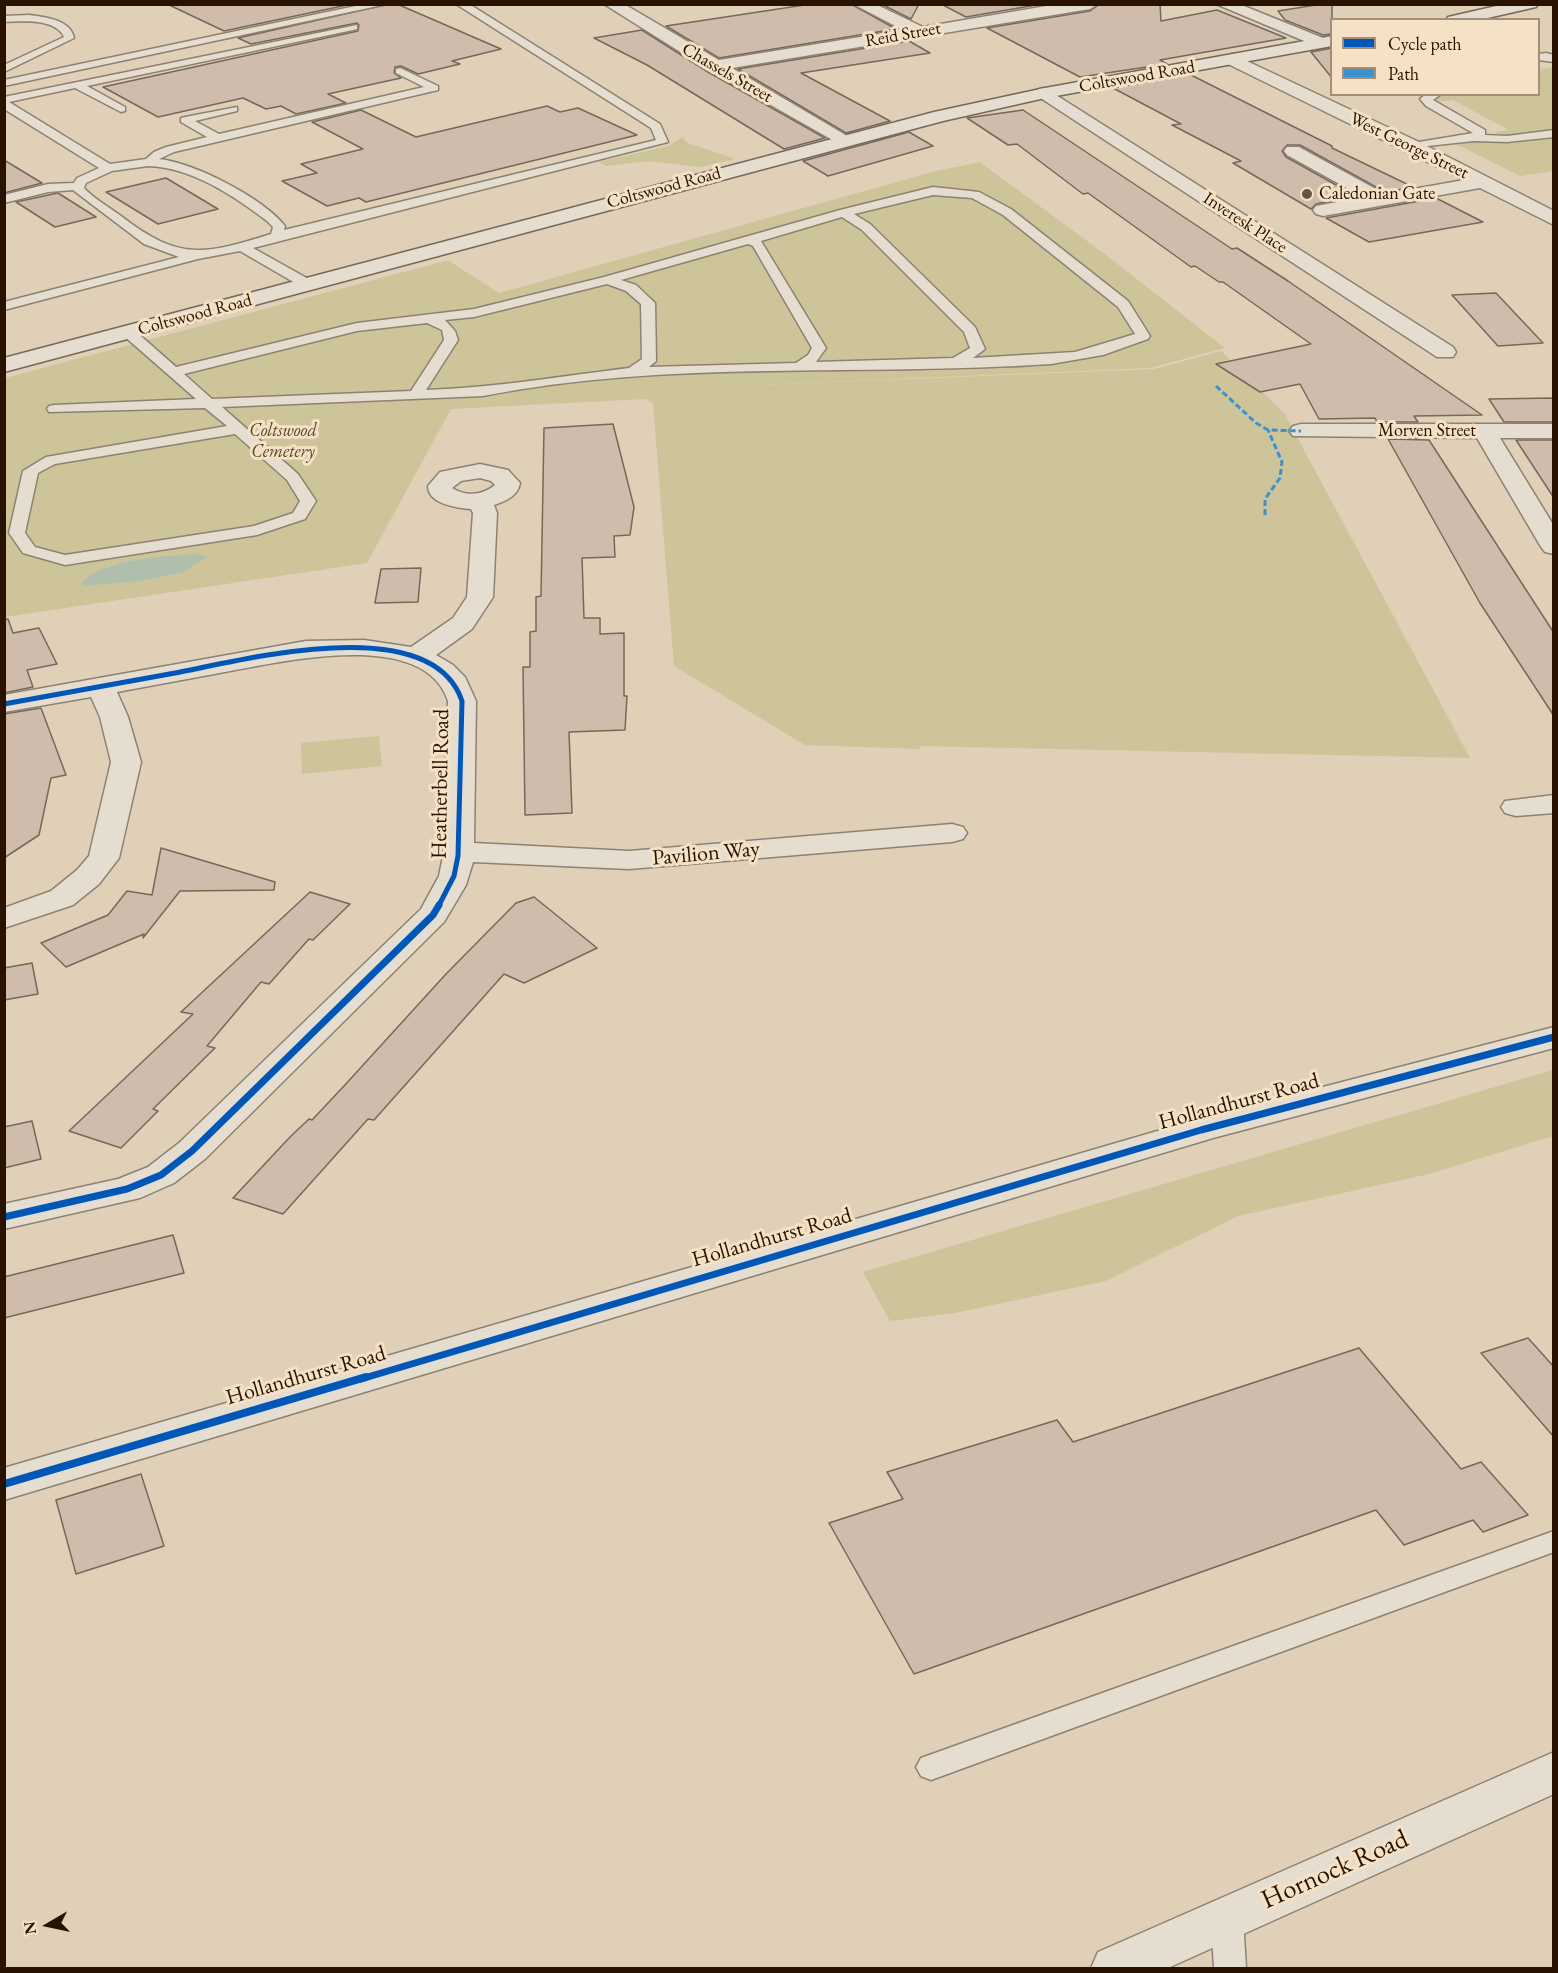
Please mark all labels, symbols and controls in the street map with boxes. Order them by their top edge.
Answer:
street label: Reid Street [863,18,943,52]
legend [1330,18,1540,96]
text: Cycle path [1388,32,1462,55]
street label: Chassels Street [678,38,776,108]
street label: Coltswood Road [1077,56,1197,98]
text: Path [1388,62,1419,85]
street label: West George Street [1346,108,1472,184]
street label: Coltswood Road [605,162,723,214]
place label: Caledonian Gate [1319,183,1435,205]
marker: Caledonian Gate [1300,187,1314,201]
street label: Inveresk Place [1199,188,1291,258]
street label: Coltswood Road [136,289,254,341]
park label: Coltswood Cemetery [249,420,317,462]
street label: Morven Street [1378,420,1476,442]
street label: Heatherbell Road [426,709,456,859]
street label: Pavilion Way [651,836,761,872]
street label: Hollandhurst Road [1156,1068,1322,1136]
street label: Hollandhurst Road [689,1203,855,1273]
street label: Hollandhurst Road [223,1341,389,1411]
street label: Hornock Road [1256,1823,1414,1917]
north arrow [18,1895,78,1955]
text: N [18,1920,41,1936]

